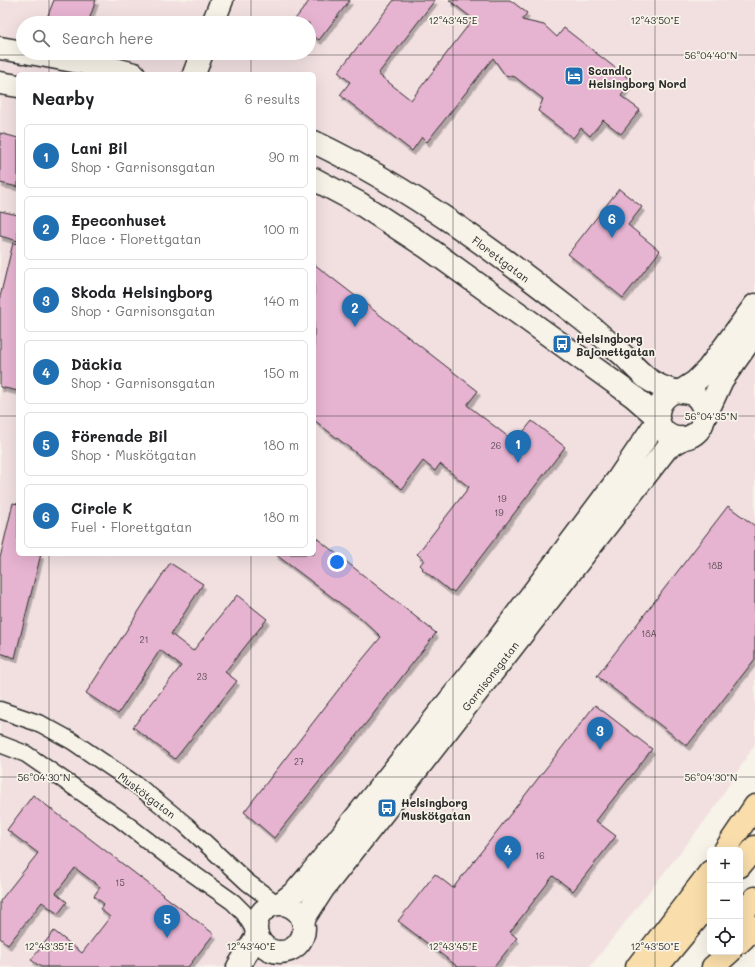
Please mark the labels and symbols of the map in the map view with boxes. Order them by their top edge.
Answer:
text: 12°43'45"E [429,13,478,27]
text: 12°43'50"E [630,13,680,27]
text: 56°04'40"N [685,48,737,62]
place label: Scandic Helsingborg Nord [588,63,686,91]
hotel icon: Scandic Helsingborg Nord [563,65,585,87]
pin: 6 [599,205,625,238]
street label: Florettgatan [469,232,533,286]
pin: 2 [342,294,368,327]
place label: Helsingborg Bajonettgatan [576,331,655,359]
bus stop icon: Helsingborg Bajonettgatan [551,333,573,355]
text: 56°04'35"N [685,409,737,423]
pin: 1 [505,430,531,463]
house number: 26 [491,440,501,451]
house number: 19 [497,493,507,504]
house number: 19 [494,507,504,518]
your location [327,552,347,572]
house number: 18B [707,560,723,571]
house number: 18A [641,628,657,639]
house number: 21 [139,634,149,645]
street label: Garnisonsgatan [458,638,522,714]
house number: 23 [197,671,207,682]
pin: 3 [587,717,613,750]
house number: 27 [294,756,304,767]
street label: Muskötgatan [115,768,179,822]
text: 56°04'30"N [18,770,70,784]
text: 56°04'30"N [685,770,737,784]
place label: Helsingborg Muskötgatan [401,795,471,823]
bus stop icon: Helsingborg Muskötgatan [376,797,398,819]
pin: 4 [495,836,521,869]
house number: 16 [535,850,545,861]
house number: 15 [115,877,125,888]
pin: 5 [154,905,180,938]
text: 12°43'35"E [25,939,74,953]
text: 12°43'40"E [226,939,276,953]
text: 12°43'45"E [429,939,478,953]
text: 12°43'50"E [630,939,680,953]

